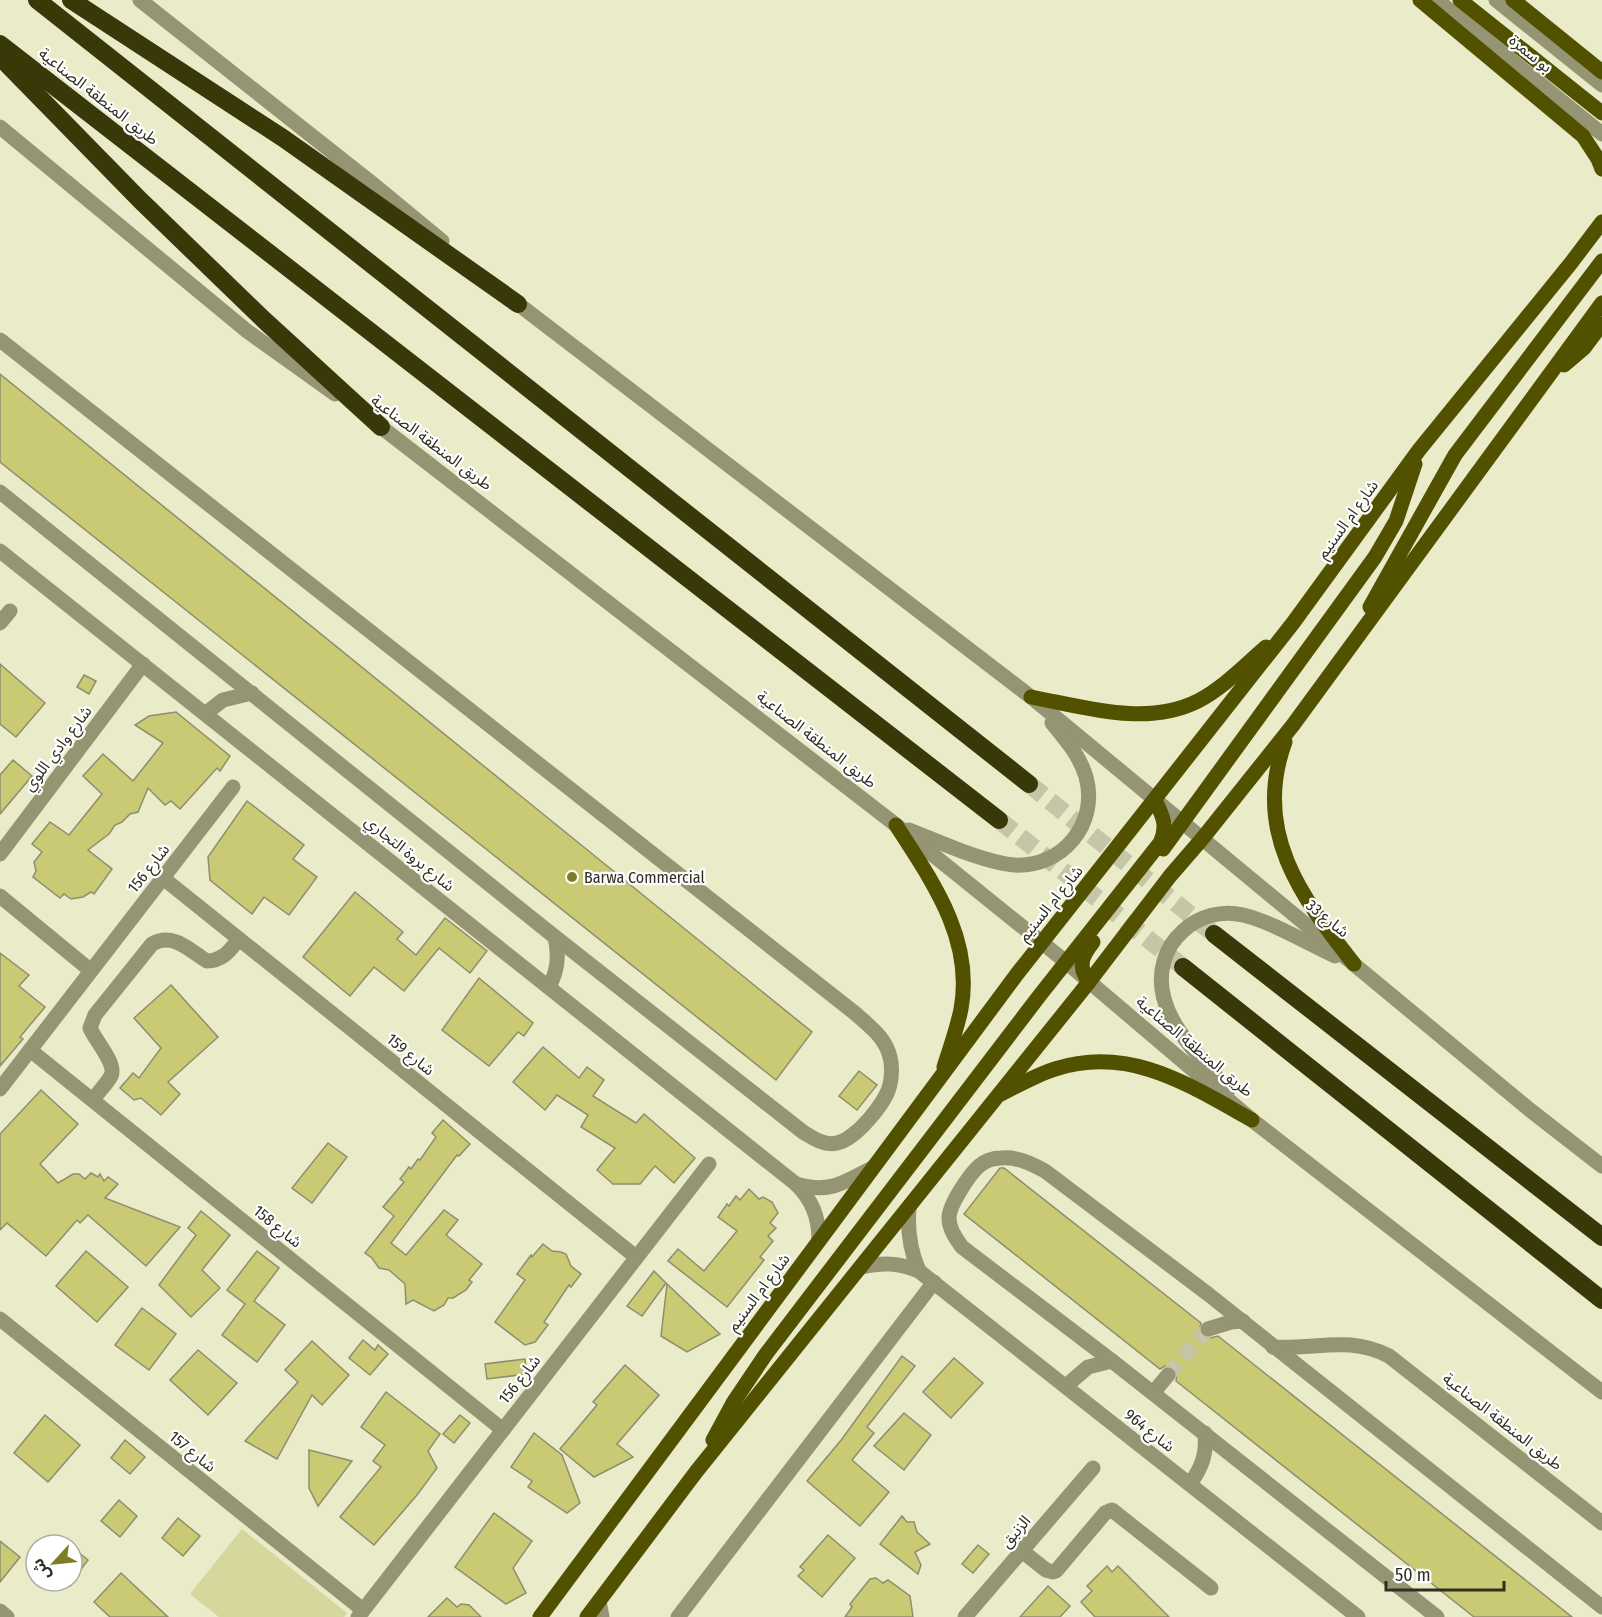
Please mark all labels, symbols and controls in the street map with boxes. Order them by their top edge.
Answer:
street label: بو سمرة [1505,30,1556,76]
street label: طريق المنطقة الصناعية [34,44,162,150]
street label: طريق المنطقة الصناعية [367,391,496,495]
street label: شارع ام السنيم [1313,476,1385,564]
street label: طريق المنطقة الصناعية [752,687,880,793]
street label: شارع وادي اللوي [19,702,98,797]
street label: شارع بروة التجاري [359,811,458,898]
street label: شارع 156 [124,840,176,898]
street label: شارع ام السنيم [1014,861,1089,947]
place label: Barwa Commercial [584,868,705,887]
marker: Barwa Commercial [565,870,579,884]
street label: شارع 33 [1301,895,1353,944]
street label: طريق المنطقة الصناعية [1132,992,1257,1102]
street label: شارع 159 [381,1029,438,1082]
street label: شارع 158 [248,1201,306,1254]
street label: شارع ام السنيم [723,1250,796,1337]
street label: شارع 156 [495,1351,547,1409]
street label: طريق المنطقة الصناعية [1438,1369,1566,1475]
street label: شارع 964 [1119,1405,1179,1458]
street label: شارع 157 [164,1427,220,1478]
street label: الزنبق [996,1511,1035,1552]
north arrow [24,1533,84,1593]
scale bar [1386,1554,1504,1592]
text: ش [28,1555,55,1584]
text: 50 m [1395,1564,1431,1586]

